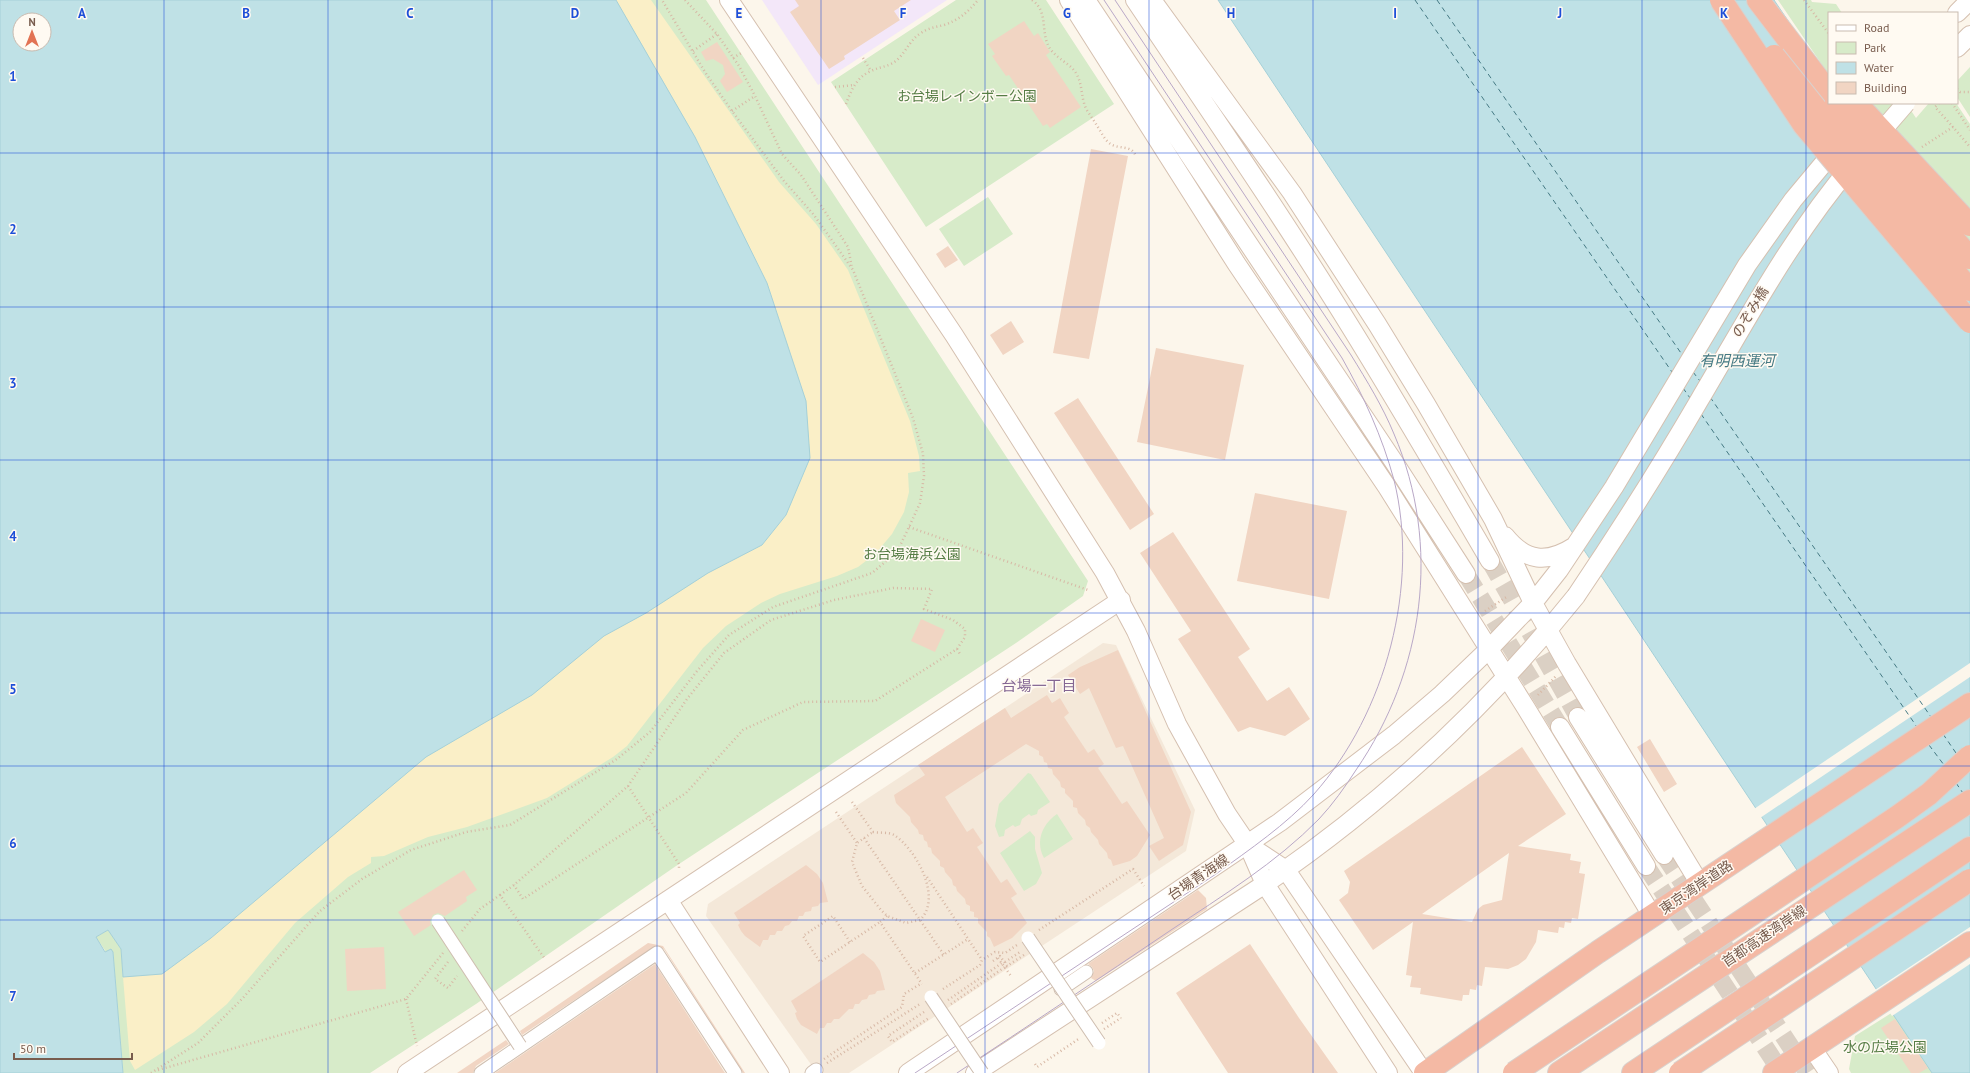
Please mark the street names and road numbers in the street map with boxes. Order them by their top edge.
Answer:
street label: のぞみ橋 [1728,283,1772,341]
street label: 台場青海線 [1164,850,1232,904]
street label: 東京湾岸道路 [1656,856,1736,918]
street label: 首都高速湾岸線 [1718,901,1810,971]

